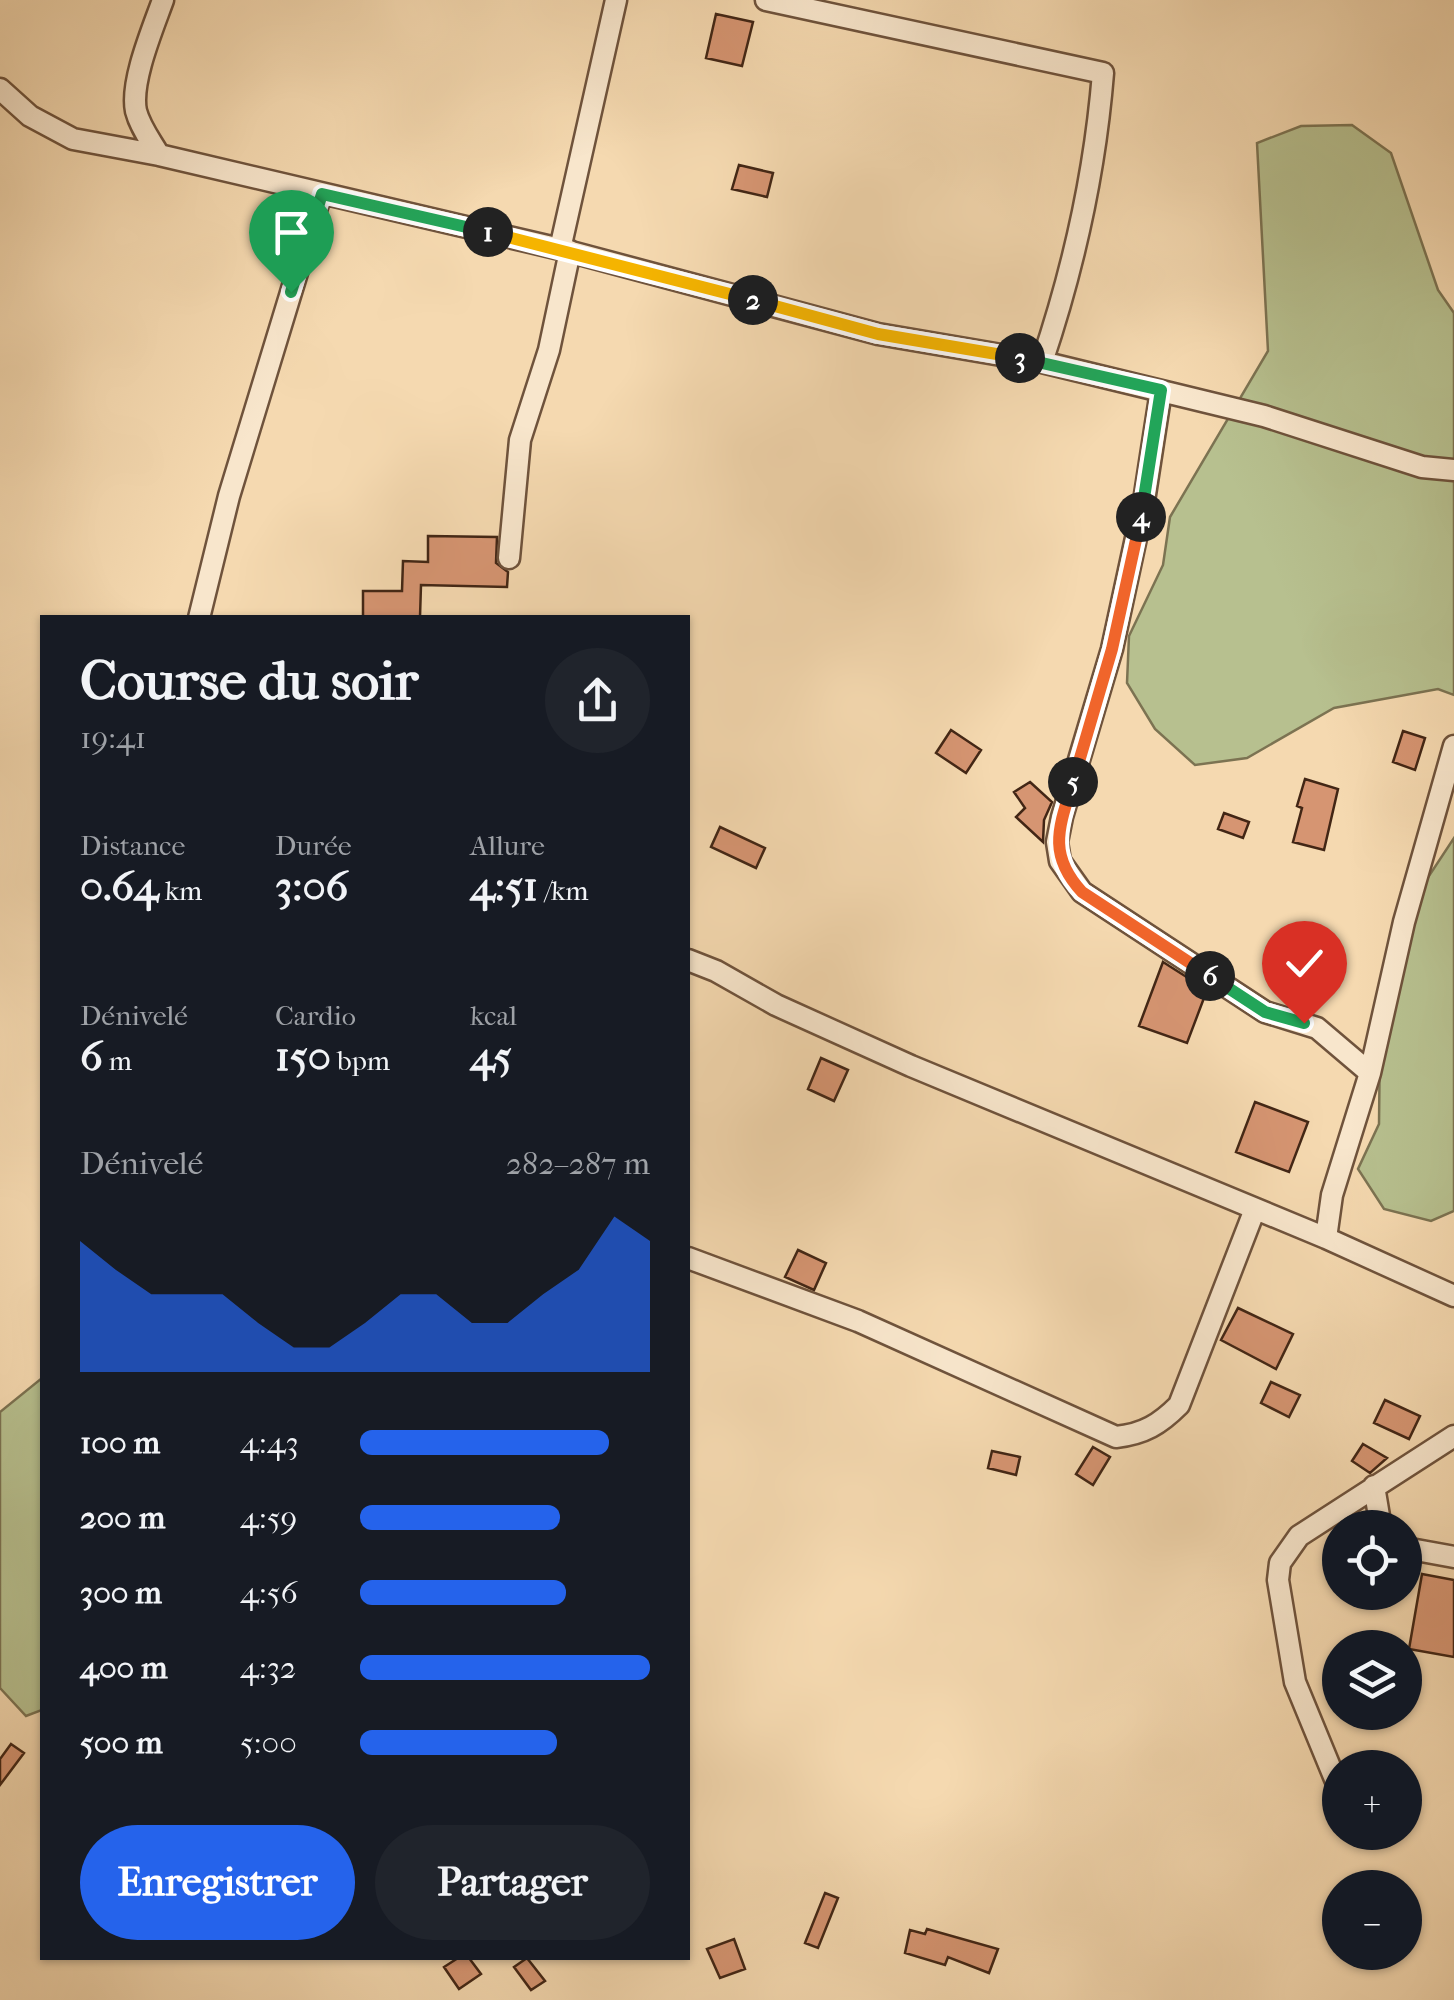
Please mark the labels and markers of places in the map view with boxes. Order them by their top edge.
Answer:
pin [249,190,334,293]
pin: 1 [463,207,513,257]
pin: 2 [728,275,778,325]
pin: 3 [995,333,1045,383]
pin: 4 [1116,492,1166,542]
pin: 5 [1048,757,1098,807]
pin [1262,921,1347,1024]
pin: 6 [1185,951,1235,1001]

